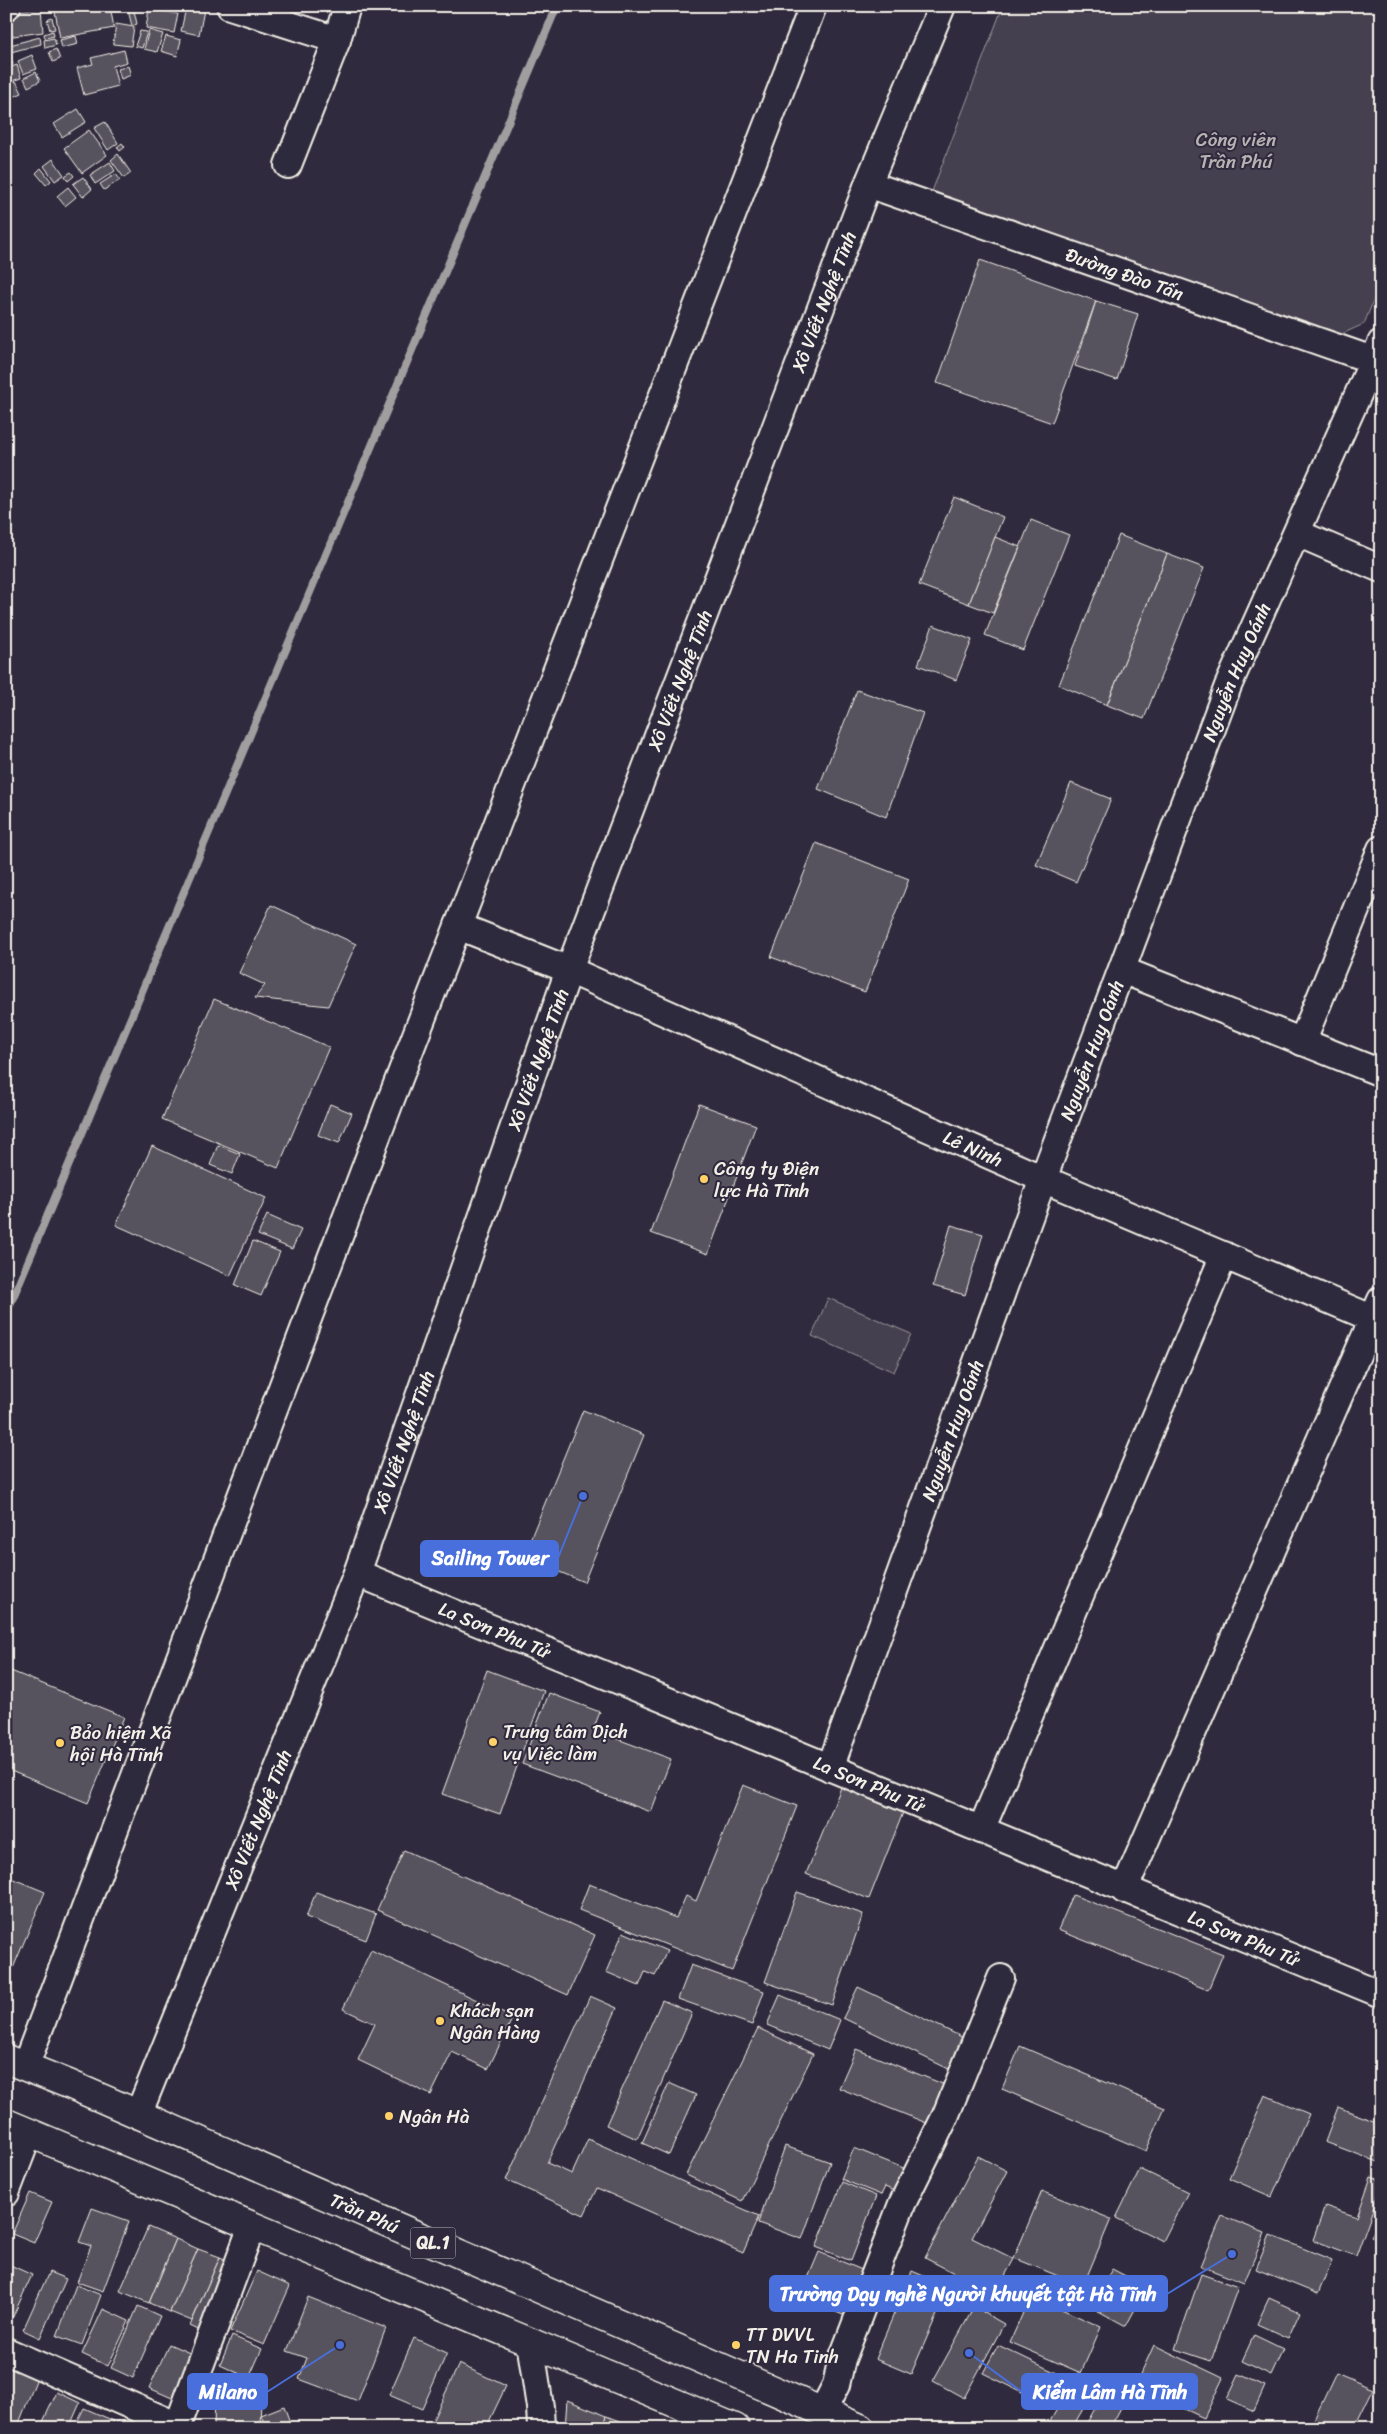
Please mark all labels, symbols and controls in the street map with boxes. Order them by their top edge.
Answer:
park label: Công viên Trần Phú [1196,123,1276,178]
street label: Xô Viết Nghệ Tĩnh [782,226,866,378]
street label: Đường Đào Tấn [1061,238,1188,310]
street label: Nguyễn Huy Oánh [1193,597,1280,746]
street label: Xô Viết Nghệ Tĩnh [638,605,722,756]
street label: Nguyễn Huy Oánh [1050,975,1133,1126]
street label: Xô Viết Nghệ Tĩnh [498,984,578,1136]
street label: Lê Ninh [938,1121,1008,1176]
place label: Công ty Điện lực Hà Tĩnh [714,1152,819,1207]
marker: Công ty Điện lực Hà Tĩnh [698,1173,710,1185]
street label: Nguyễn Huy Oánh [912,1355,993,1506]
street label: Xô Viết Nghệ Tĩnh [363,1366,444,1518]
callout: Sailing Tower [421,1541,558,1576]
text: Sailing Tower [430,1541,550,1576]
street label: La Sơn Phu Tử [434,1592,557,1668]
place label: Trung tâm Dịch vụ Việc làm [503,1715,628,1770]
place label: Bảo hiệm Xã hội Hà Tĩnh [69,1716,172,1771]
marker: Trung tâm Dịch vụ Việc làm [487,1736,499,1748]
marker: Bảo hiệm Xã hội Hà Tĩnh [54,1737,66,1749]
street label: Xô Viết Nghệ Tĩnh [214,1744,301,1895]
street label: La Sơn Phu Tử [808,1746,931,1822]
street label: La Sơn Phu Tử [1183,1900,1306,1976]
place label: Khách sạn Ngân Hàng [450,1994,541,2049]
marker: Khách sạn Ngân Hàng [434,2015,446,2027]
place label: Ngân Hà [399,2100,470,2133]
marker: Ngân Hà [383,2110,395,2122]
street label: Trần Phú [324,2183,405,2243]
road number: QL.1 [410,2228,456,2258]
callout: Trường Dạy nghề Người khuyết tật Hà Tĩnh [770,2276,1167,2311]
text: Trường Dạy nghề Người khuyết tật Hà Tĩnh [780,2277,1157,2312]
place label: TT DVVL TN Ha Tinh [746,2318,839,2373]
marker: TT DVVL TN Ha Tinh [730,2339,742,2351]
callout: Milano [188,2374,267,2409]
callout: Kiểm Lâm Hà Tĩnh [1022,2374,1197,2409]
text: Milano [198,2375,257,2410]
text: Kiểm Lâm Hà Tĩnh [1032,2375,1188,2410]

